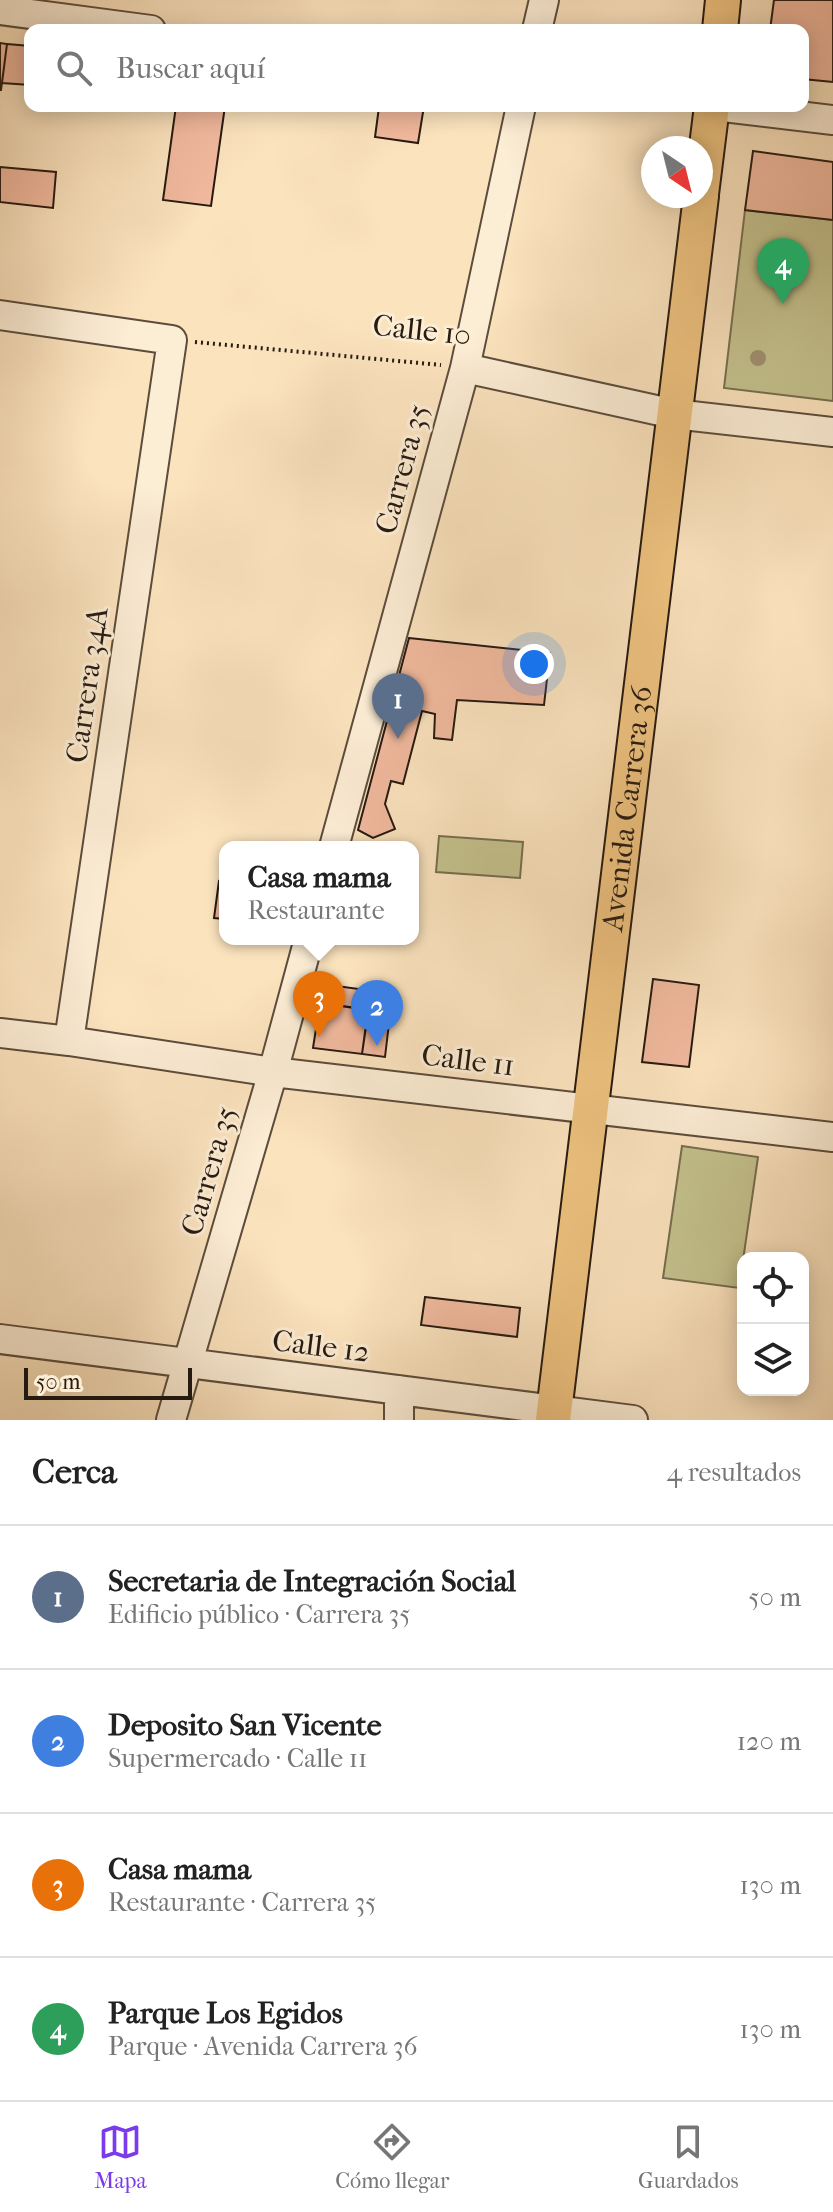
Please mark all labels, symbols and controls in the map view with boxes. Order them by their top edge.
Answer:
search box [24,24,809,112]
icon: search [52,46,96,90]
text: Buscar aquí [116,51,265,86]
north arrow [641,136,713,208]
pin: 4 [757,238,809,304]
street label: Calle 10 [371,308,473,353]
street label: Carrera 35 [368,401,437,538]
street label: Carrera 34A [59,604,116,765]
your location [514,644,554,684]
pin: 1 [372,673,424,739]
street label: Avenida Carrera 36 [595,683,660,934]
popup [219,841,419,945]
text: Casa mama [247,860,391,895]
text: Restaurante [247,895,385,926]
pin: 3 [293,971,345,1037]
pin: 2 [351,980,403,1046]
street label: Calle 11 [420,1037,516,1084]
street label: Carrera 35 [174,1103,245,1240]
map controls [737,1252,809,1396]
button: locate [737,1252,809,1324]
street label: Calle 12 [270,1323,372,1370]
button: layers [737,1324,809,1396]
scale bar [24,1364,192,1400]
text: 50 m [36,1369,81,1395]
text: Cerca [32,1452,117,1492]
text: 4 resultados [667,1457,801,1488]
text: Secretaria de Integración Social [108,1564,516,1599]
text: 1 [53,1582,63,1613]
text: 50 m [748,1582,801,1613]
text: Edificio público · Carrera 35 [108,1599,411,1630]
text: Deposito San Vicente [108,1708,381,1743]
text: 2 [51,1726,65,1757]
text: 120 m [737,1726,801,1757]
text: Supermercado · Calle 11 [108,1743,367,1774]
text: Casa mama [108,1852,251,1887]
text: 3 [53,1870,63,1901]
text: 130 m [740,1870,801,1901]
text: Restaurante · Carrera 35 [108,1887,376,1918]
text: Parque Los Egidos [108,1996,343,2031]
text: 4 [50,2014,66,2045]
text: 130 m [740,2014,801,2045]
text: Parque · Avenida Carrera 36 [108,2031,418,2062]
tab: Mapa [94,2120,147,2194]
tab: Cómo llegar [335,2120,449,2194]
tab: Guardados [638,2120,739,2194]

